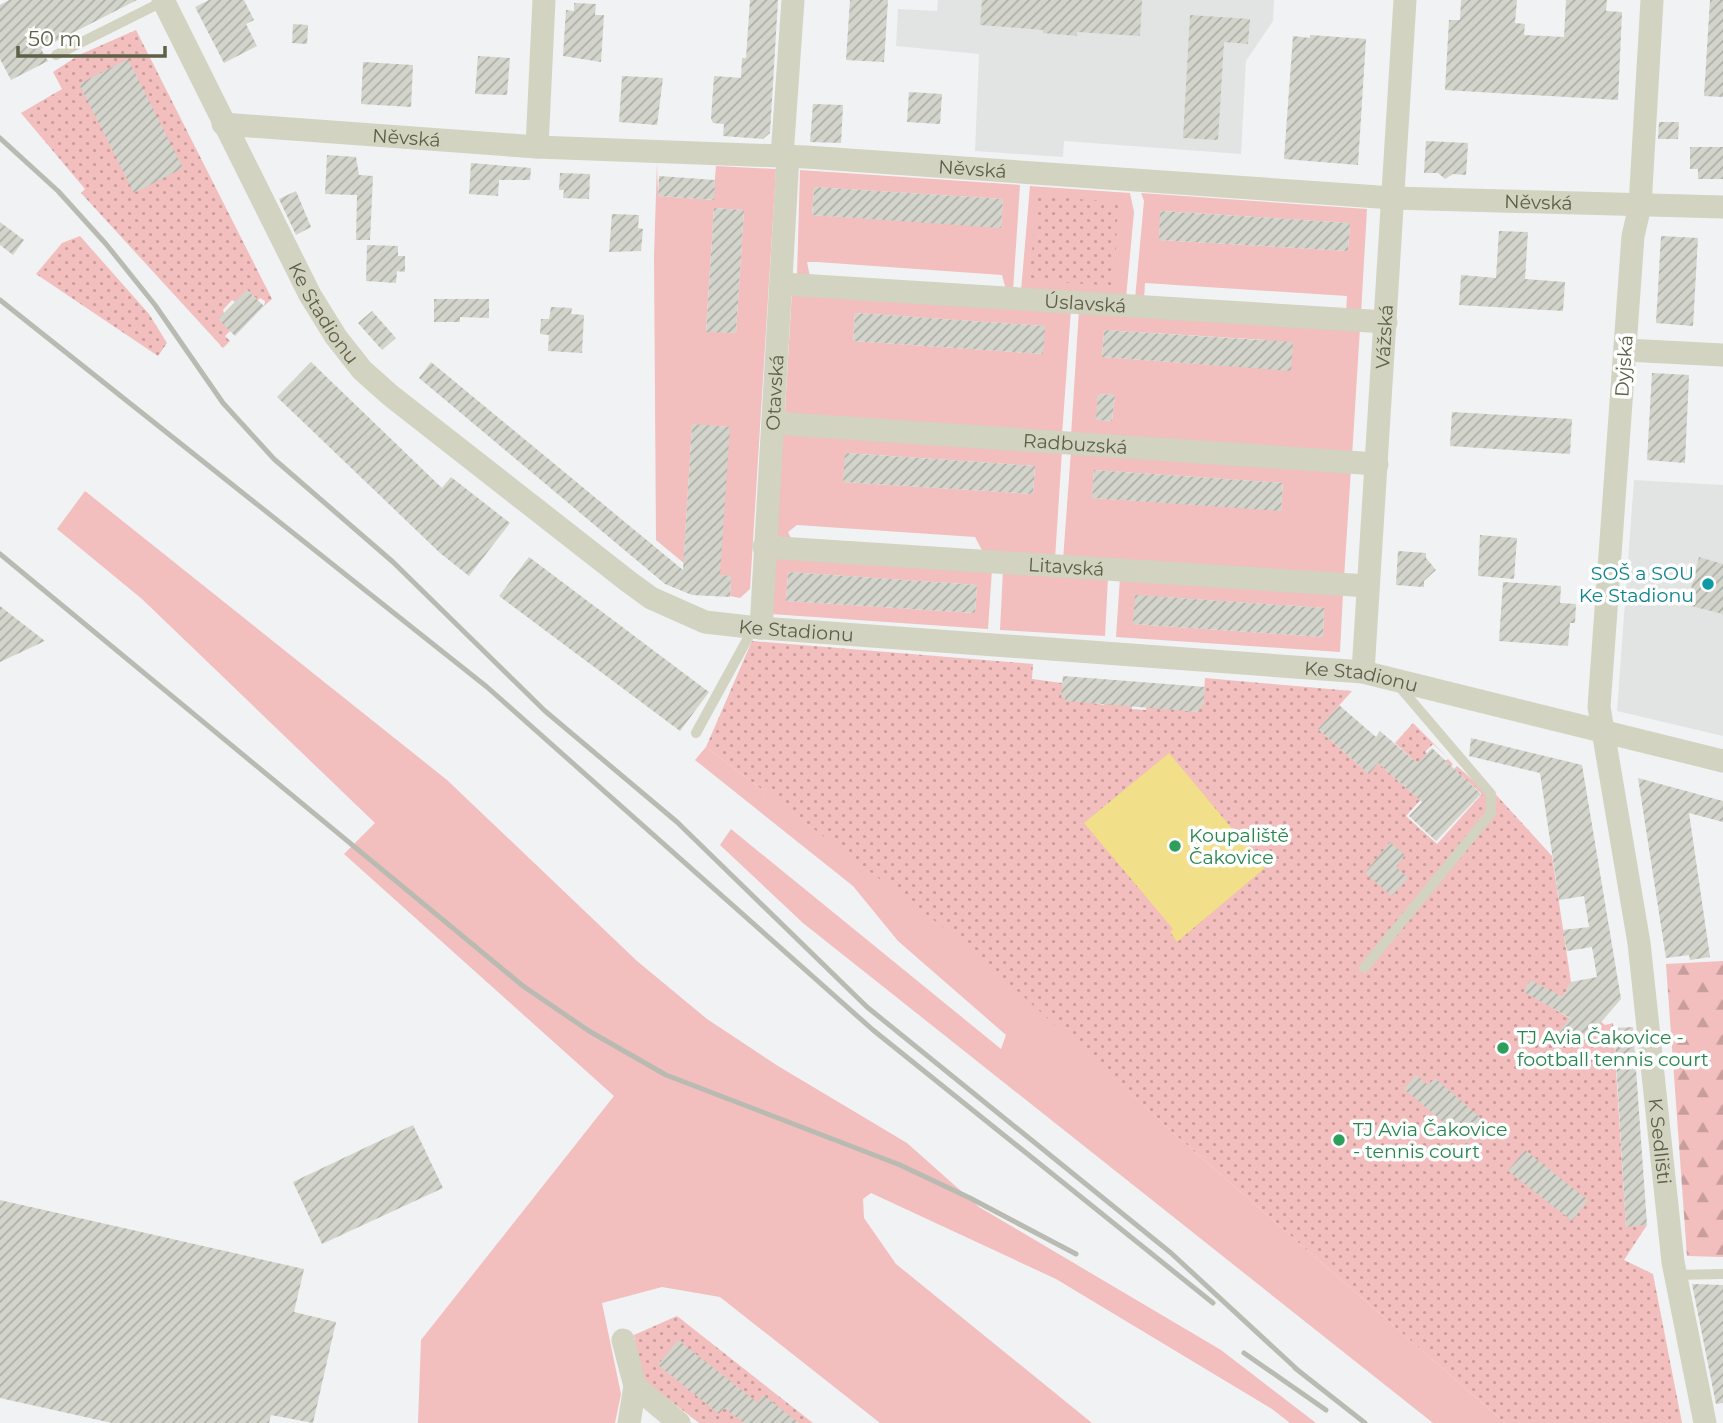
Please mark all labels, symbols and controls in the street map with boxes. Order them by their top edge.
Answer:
scale bar [18,14,164,58]
text: 50 m [28,26,82,51]
street label: Něvská [371,123,442,151]
street label: Něvská [938,155,1008,182]
street label: Něvská [1504,190,1573,214]
street label: Ke Stadionu [284,258,364,368]
street label: Úslavská [1044,289,1127,317]
street label: Vážská [1370,304,1397,370]
street label: Dyjská [1610,334,1638,398]
street label: Otavská [761,354,788,431]
street label: Radbuzská [1022,428,1128,459]
street label: Litavská [1028,553,1105,580]
place label: SOŠ a SOU Ke Stadionu [1579,562,1694,607]
marker: SOŠ a SOU Ke Stadionu [1700,576,1716,592]
street label: Ke Stadionu [738,614,855,646]
street label: Ke Stadionu [1303,656,1421,697]
place label: Koupaliště Čakovice [1189,824,1289,869]
marker: Koupaliště Čakovice [1167,838,1183,854]
place label: TJ Avia Čakovice - football tennis court [1517,1026,1709,1071]
marker: TJ Avia Čakovice - football tennis court [1495,1040,1511,1056]
street label: K Sedlišti [1644,1097,1676,1186]
place label: TJ Avia Čakovice - tennis court [1353,1118,1508,1163]
marker: TJ Avia Čakovice - tennis court [1331,1132,1347,1148]

